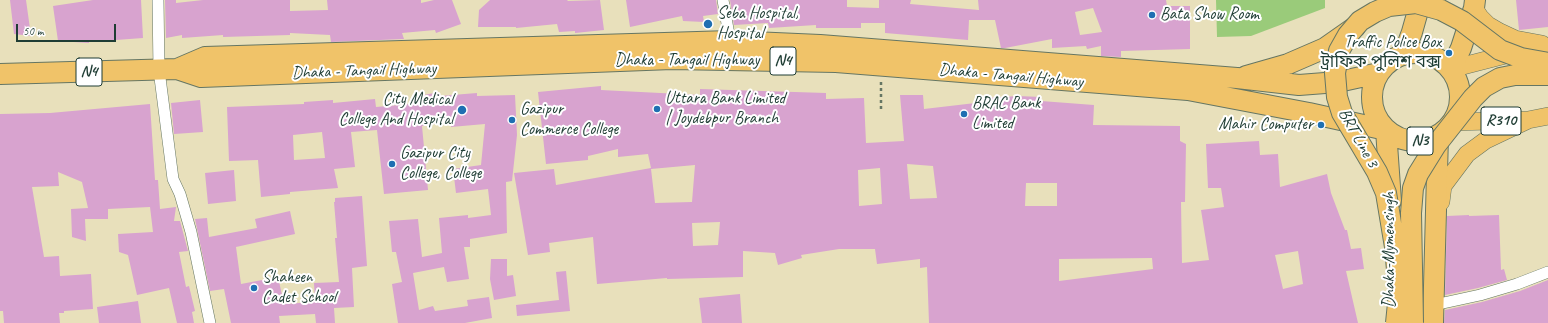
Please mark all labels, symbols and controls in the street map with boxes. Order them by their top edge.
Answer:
place label: Seba Hospital, Hospital [717,4,799,44]
place label: Bata Show Room [1160,5,1259,25]
marker: Bata Show Room [1147,10,1157,20]
scale bar [18,16,118,42]
marker: Seba Hospital, Hospital [702,18,714,30]
text: 50 m [23,23,43,39]
place label: Traffic Police Box ট্রাফিক পুলিশ বক্স [1320,33,1441,73]
road number: N4 [770,47,796,75]
marker: Traffic Police Box ট্রাফিক পুলিশ বক্স [1444,48,1454,58]
street label: Dhaka - Tangail Highway [615,51,759,71]
road number: N4 [76,58,102,86]
street label: Dhaka - Tangail Highway [291,58,437,84]
street label: Dhaka - Tangail Highway [938,60,1084,92]
place label: Uttara Bank Limited | Joydebpur Branch [665,89,785,129]
place label: City Medical College And Hospital [339,90,453,130]
place label: BRAC Bank Limited [972,94,1040,134]
place label: Gazipur Commerce College [520,100,618,140]
marker: City Medical College And Hospital [456,104,468,116]
marker: Uttara Bank Limited | Joydebpur Branch [652,104,662,114]
street label: BRT Line 3 [1333,105,1383,171]
road number: R310 [1481,107,1521,135]
marker: BRAC Bank Limited [959,109,969,119]
marker: Gazipur Commerce College [507,115,517,125]
place label: Mahir Computer [1218,115,1313,135]
marker: Mahir Computer [1316,120,1326,130]
road number: N3 [1407,127,1433,155]
place label: Gazipur City College, College [400,144,481,184]
marker: Gazipur City College, College [387,159,397,169]
street label: Dhaka-Mymensingh [1380,192,1400,308]
place label: Shaheen Cadet School [262,268,336,308]
marker: Shaheen Cadet School [249,283,259,293]

